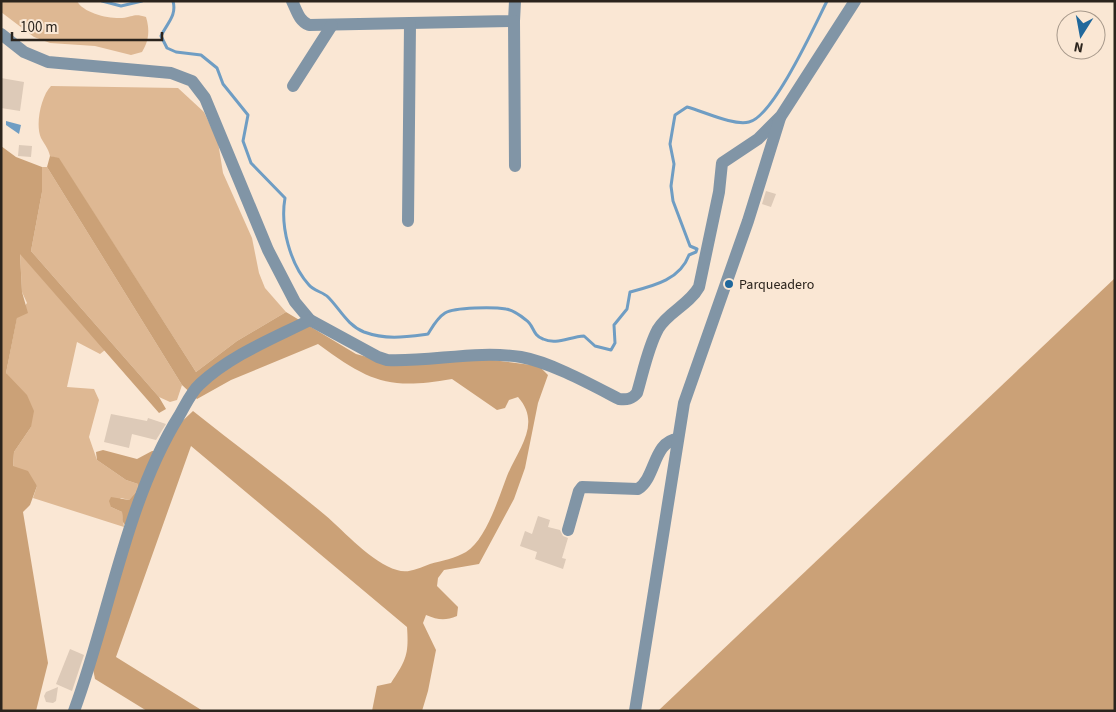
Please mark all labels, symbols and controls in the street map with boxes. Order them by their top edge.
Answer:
scale bar [12,10,162,42]
north arrow [1056,10,1106,60]
text: 100 m [20,17,58,38]
text: N [1072,36,1085,57]
place label: Parqueadero [739,275,814,295]
marker: Parqueadero [723,278,735,290]

